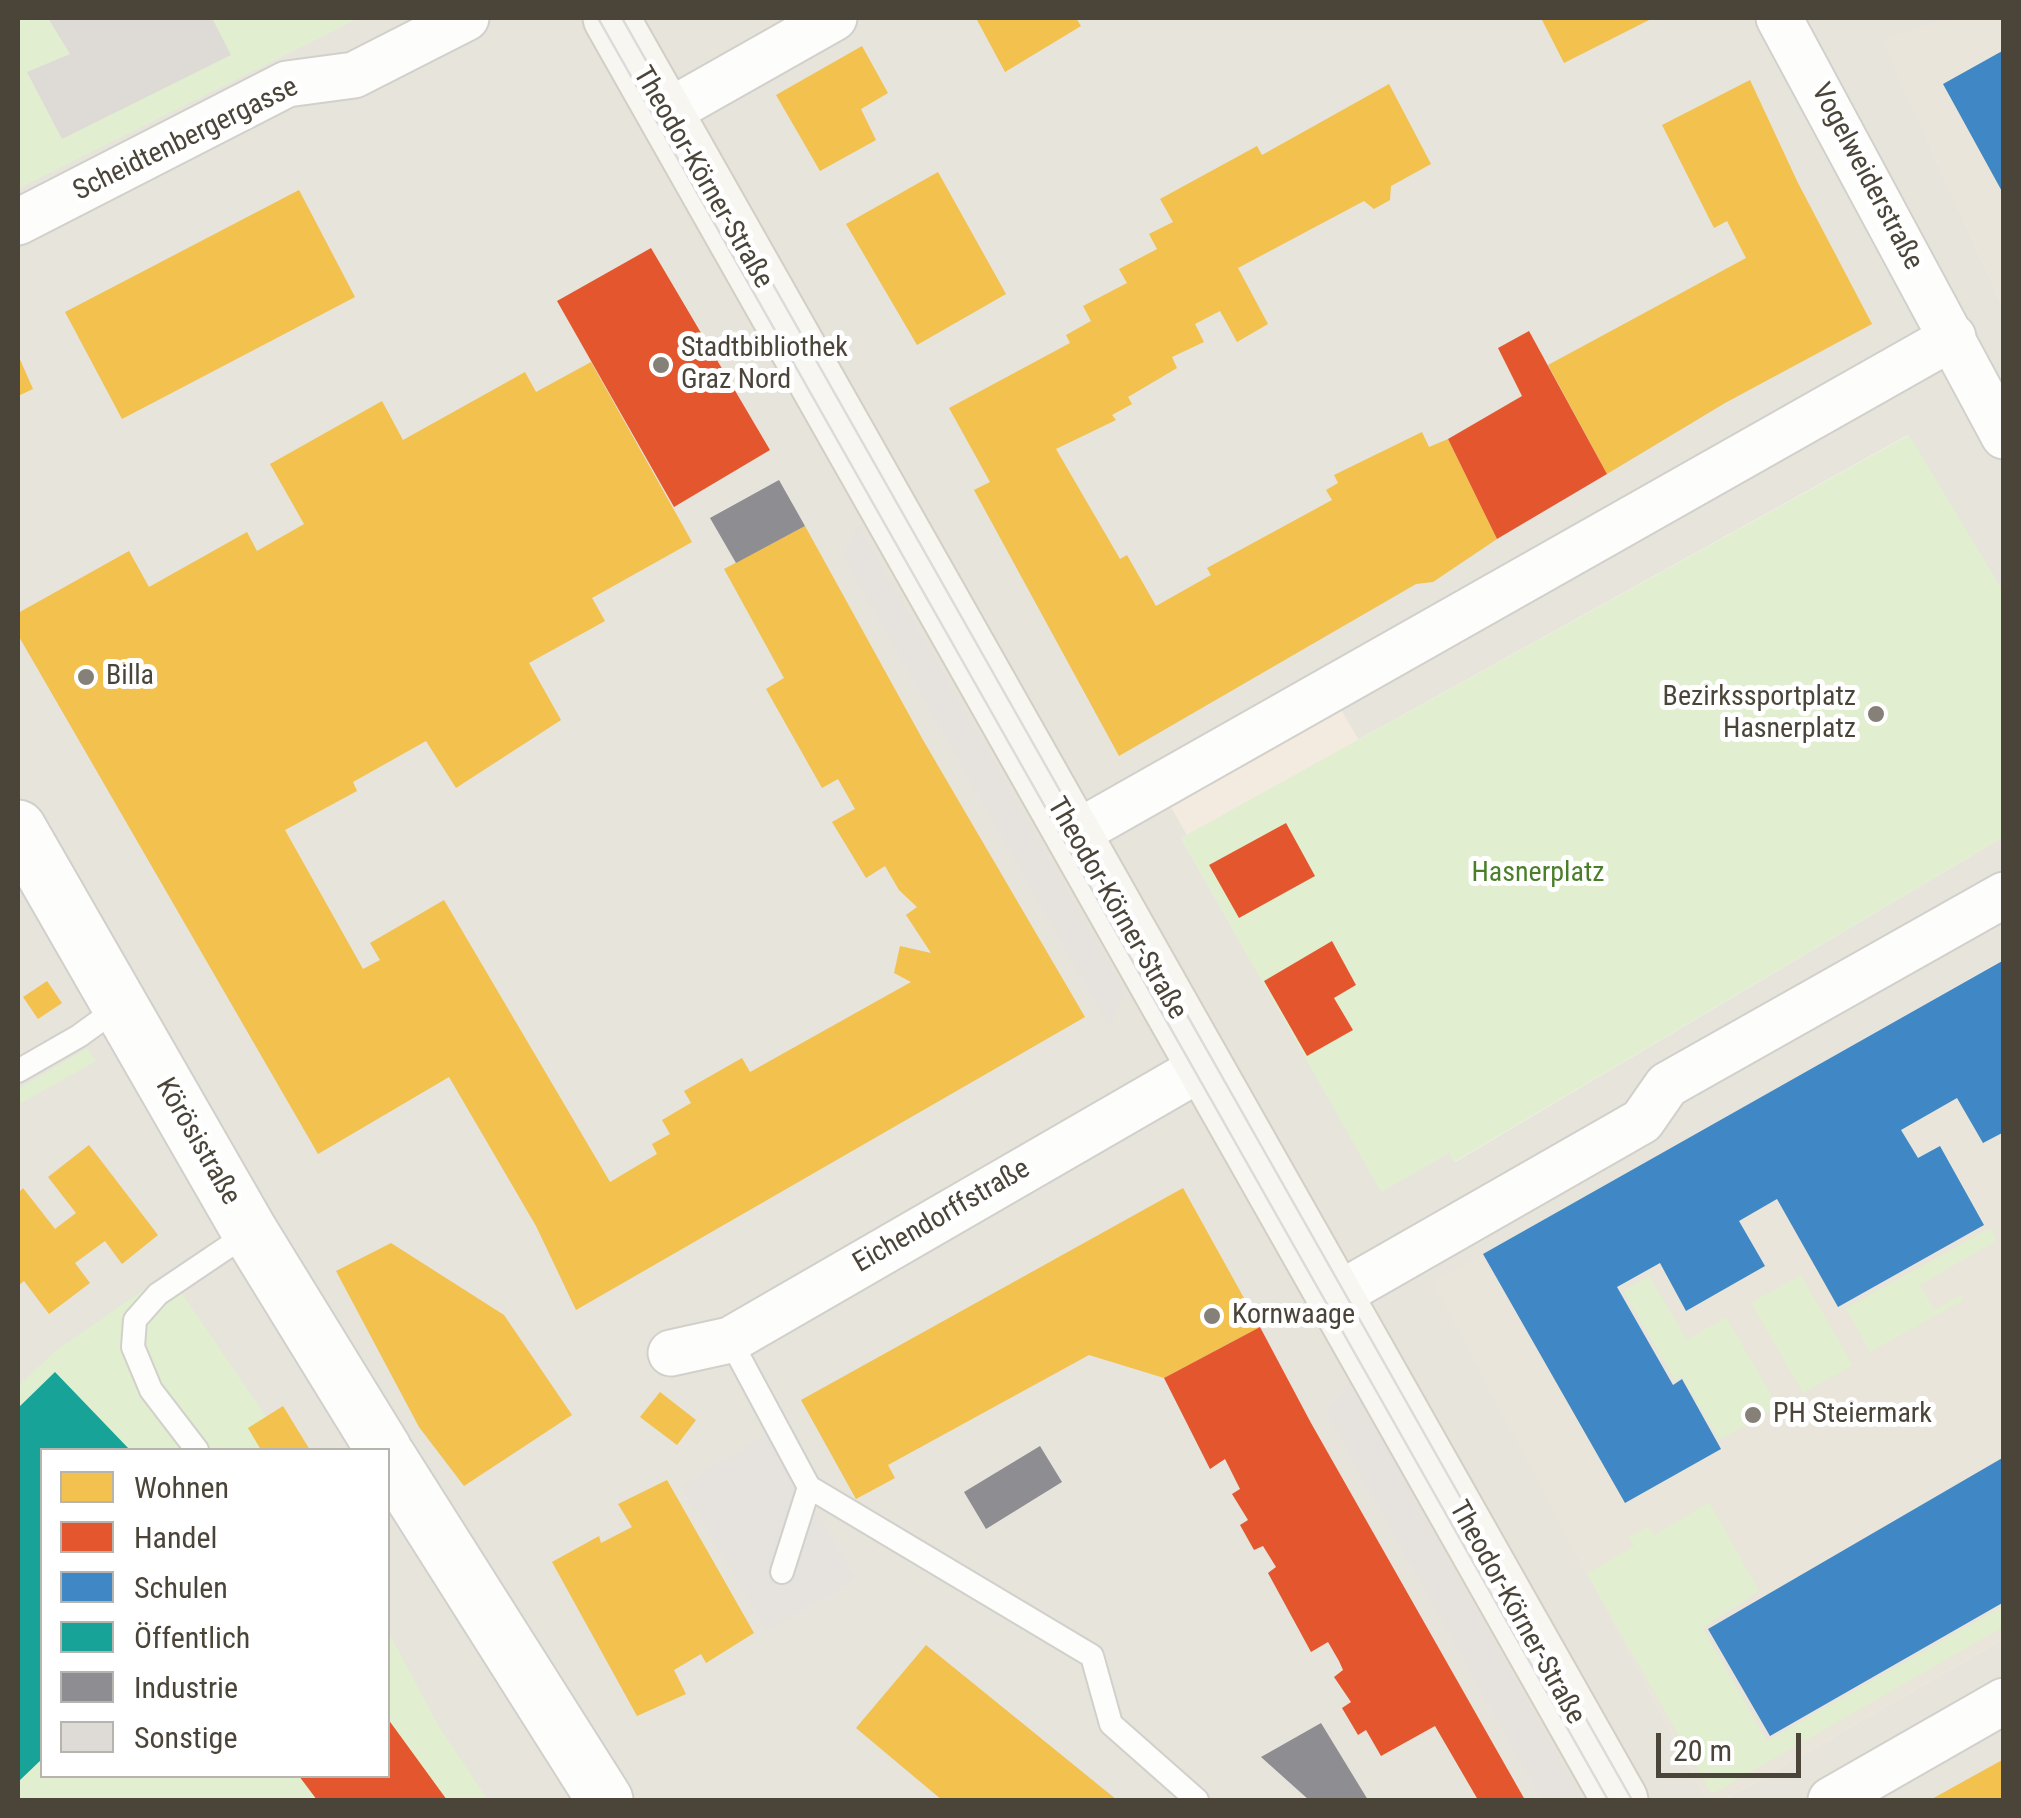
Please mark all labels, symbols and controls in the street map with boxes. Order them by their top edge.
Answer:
street label: Theodor-Körner-Straße [625,61,779,295]
street label: Scheidtenbergergasse [68,71,304,209]
street label: Vogelweiderstraße [1803,78,1929,276]
place label: Stadtbibliothek Graz Nord [681,332,848,398]
marker: Stadtbibliothek Graz Nord [650,354,672,376]
place label: Billa [106,660,154,694]
marker: Billa [75,666,97,688]
place label: Bezirkssportplatz Hasnerplatz [1663,681,1856,747]
marker: Bezirkssportplatz Hasnerplatz [1865,703,1887,725]
street label: Theodor-Körner-Straße [1039,792,1193,1026]
park label: Hasnerplatz [1472,857,1604,891]
street label: Körösistraße [147,1073,247,1211]
street label: Eichendorffstraße [848,1153,1036,1281]
place label: Kornwaage [1232,1299,1355,1333]
marker: Kornwaage [1201,1305,1223,1327]
place label: PH Steiermark [1773,1398,1932,1432]
marker: PH Steiermark [1742,1404,1764,1426]
legend [40,1448,390,1778]
text: Wohnen [134,1470,229,1505]
street label: Theodor-Körner-Straße [1441,1495,1591,1731]
text: Handel [134,1520,217,1555]
text: Schulen [134,1570,228,1605]
text: Öffentlich [134,1620,250,1655]
text: Industrie [134,1670,238,1705]
scale bar [1661,1713,1806,1775]
text: Sonstige [134,1720,237,1755]
text: 20 m [1673,1733,1732,1768]

